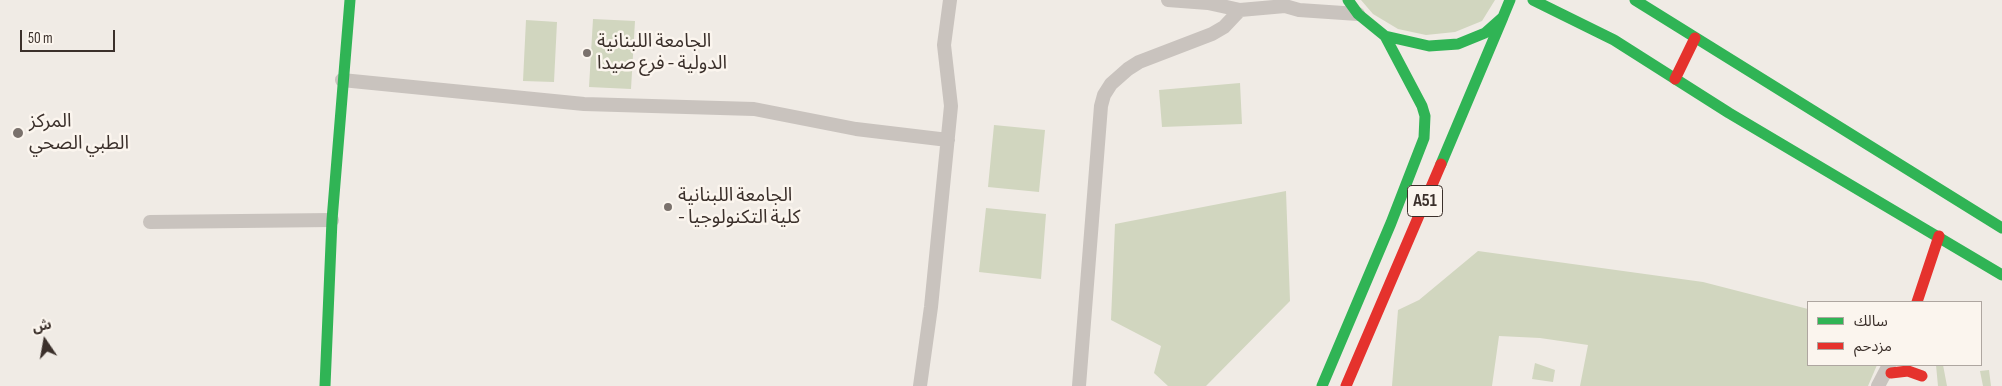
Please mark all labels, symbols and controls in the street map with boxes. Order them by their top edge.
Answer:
scale bar [22,20,118,52]
text: 50 m [28,29,53,48]
place label: الجامعة اللبنانية الدولية - فرع صيدا [597,31,727,75]
marker: الجامعة اللبنانية الدولية - فرع صيدا [581,47,593,59]
place label: المركز الطبي الصحي [29,111,129,155]
marker: المركز الطبي الصحي [11,126,25,140]
place label: الجامعة اللبنانية - كلية التكنولوجيا [678,185,800,229]
road number: A51 [1408,186,1442,217]
marker: الجامعة اللبنانية - كلية التكنولوجيا [662,201,674,213]
legend [1807,301,1982,366]
text: سالك [1854,312,1888,331]
north arrow [20,316,70,366]
text: ش [31,316,53,336]
text: مزدحم [1854,337,1892,356]

